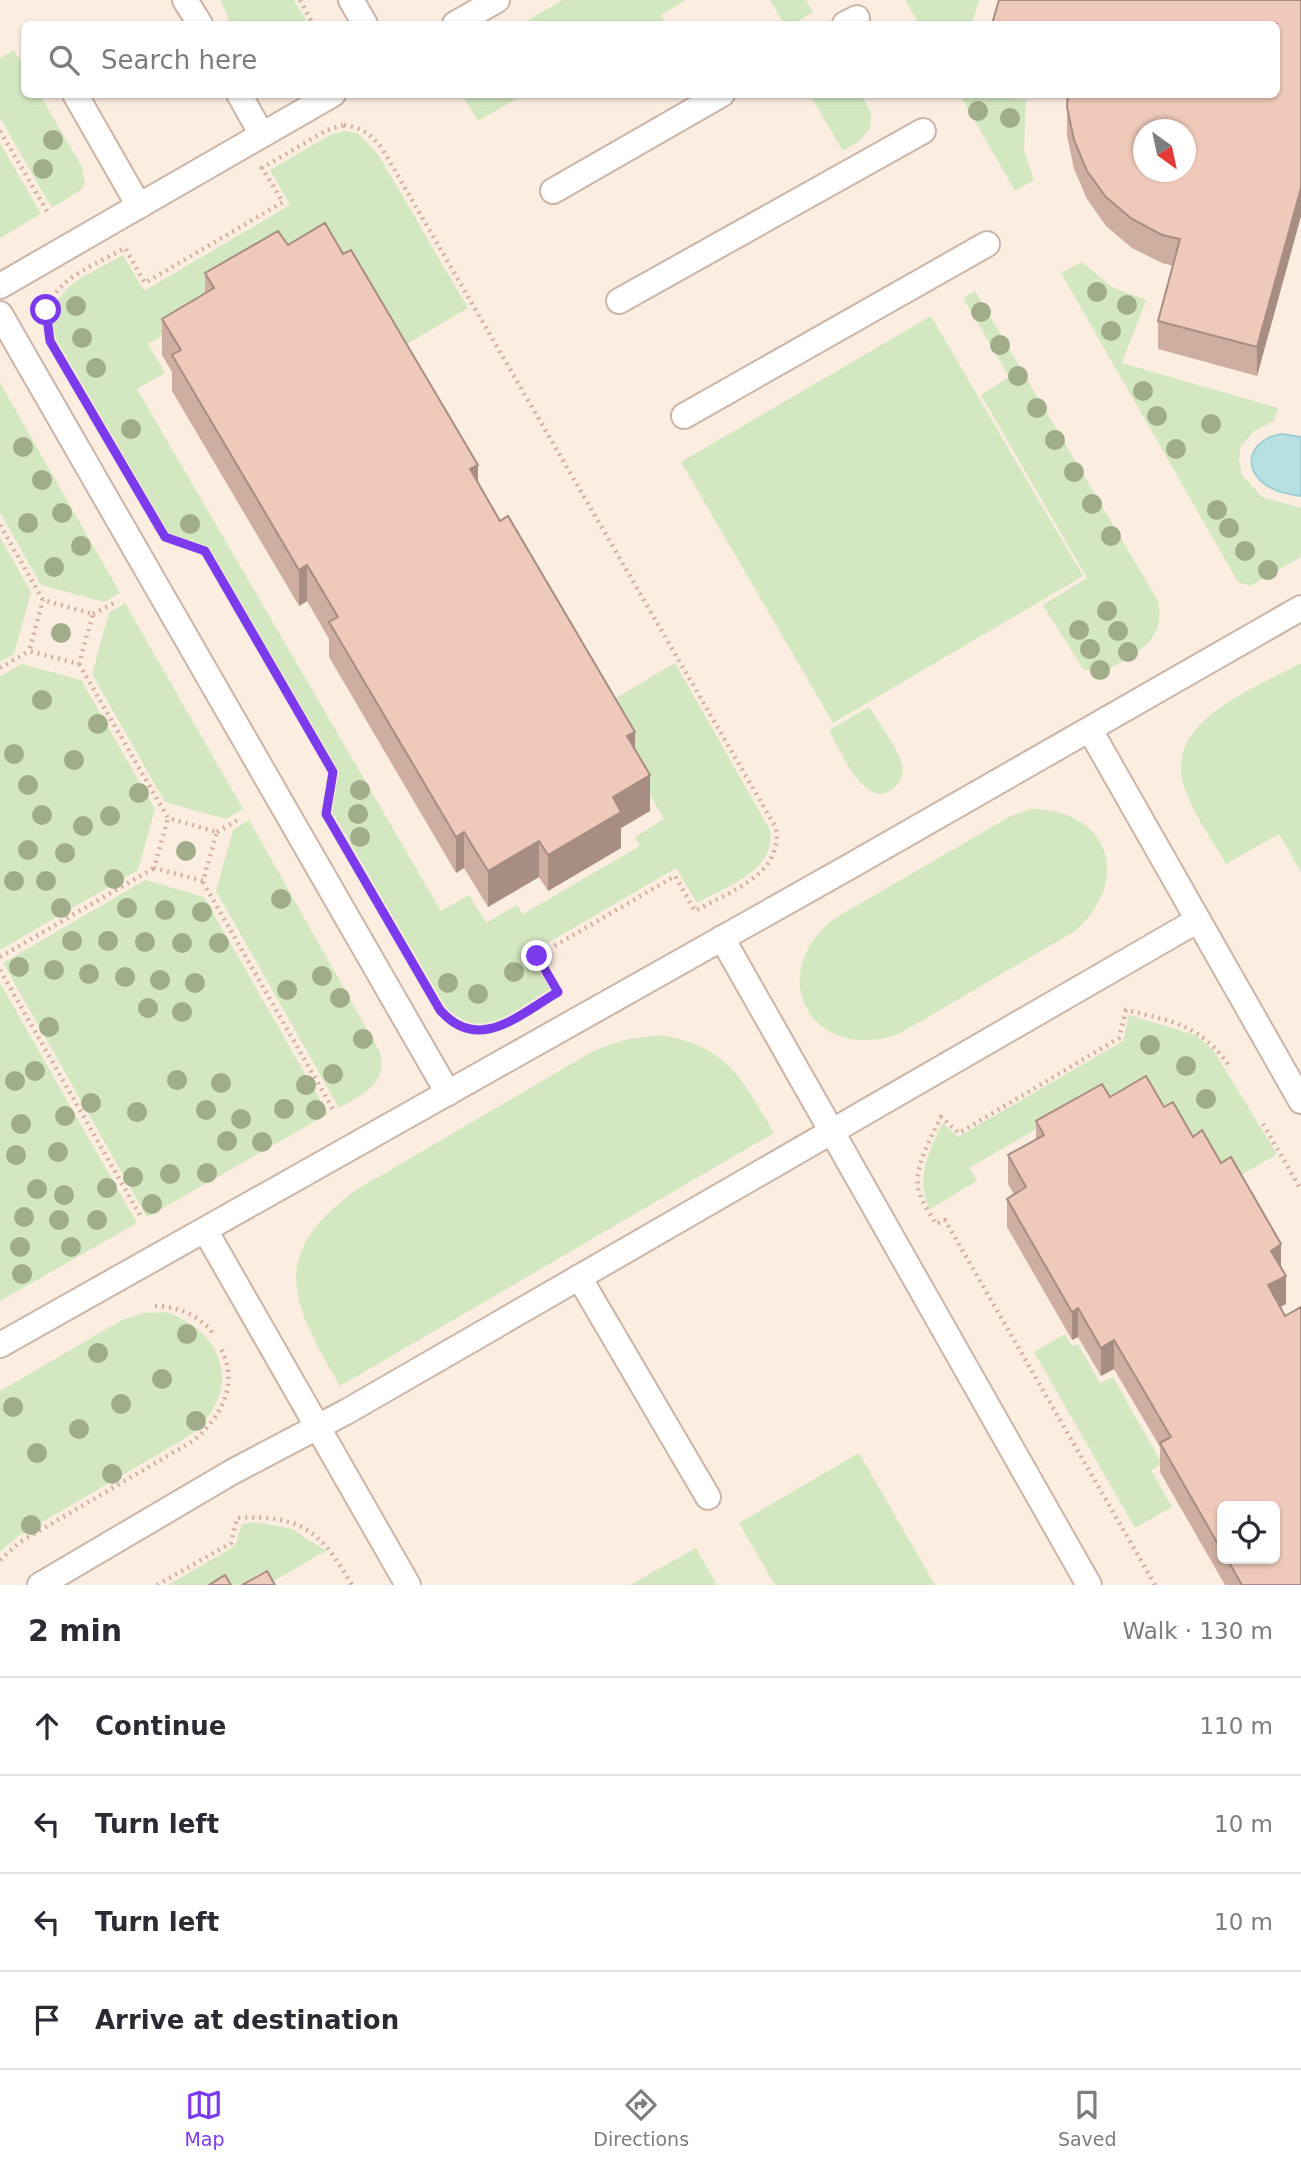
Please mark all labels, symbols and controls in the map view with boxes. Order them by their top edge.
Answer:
search box [21,21,1280,98]
icon: search [45,41,83,79]
text: Search here [101,45,257,75]
north arrow [1133,119,1196,182]
route start [30,294,61,325]
route end [521,940,552,971]
map controls [1217,1501,1280,1564]
button: locate [1217,1501,1280,1564]
text: 2 min [28,1613,122,1648]
text: Walk · 130 m [1122,1618,1273,1644]
icon: ahead [28,1707,66,1745]
text: Continue [95,1711,226,1741]
text: 110 m [1199,1713,1273,1739]
icon: left [28,1805,66,1843]
text: Turn left [95,1809,219,1839]
text: 10 m [1214,1811,1273,1837]
icon: left [28,1903,66,1941]
text: Turn left [95,1907,219,1937]
text: 10 m [1214,1909,1273,1935]
icon: arrive [28,2001,66,2039]
text: Arrive at destination [95,2005,399,2035]
tab: Map [184,2086,225,2150]
tab: Directions [593,2086,689,2150]
tab: Saved [1058,2086,1117,2150]

